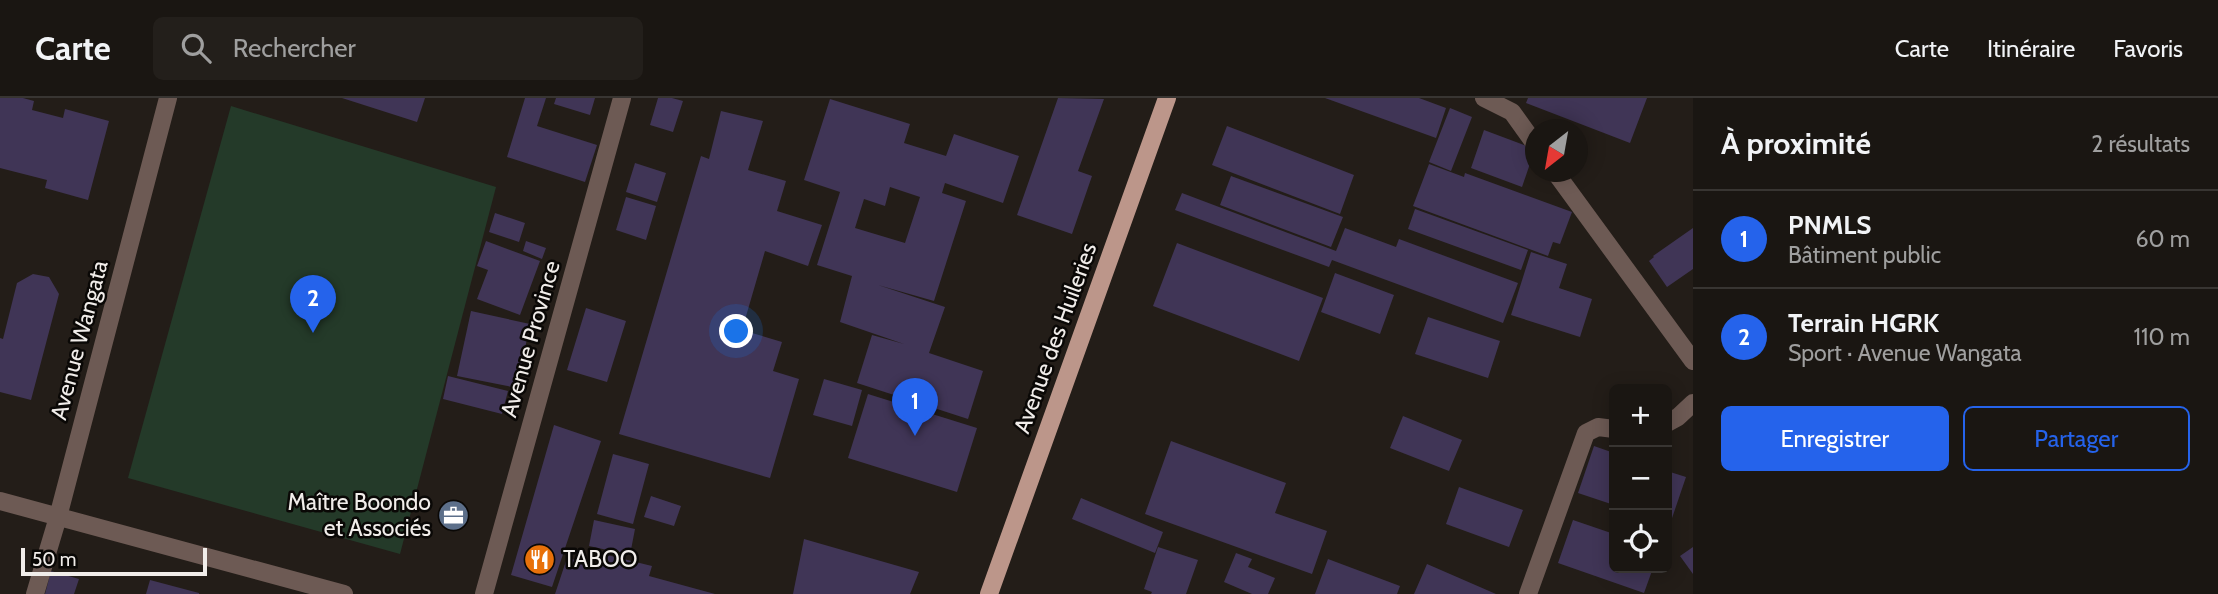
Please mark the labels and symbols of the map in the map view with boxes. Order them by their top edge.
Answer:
north arrow [1525,119,1588,182]
street label: Avenue des Huileries [1008,239,1102,437]
street label: Avenue Wangata [44,257,114,423]
street label: Avenue Province [494,257,566,421]
pin: 2 [290,275,336,333]
your location [719,314,753,348]
pin: 1 [892,378,938,436]
place label: Maître Boondo et Associés [288,488,431,542]
office icon: Maître Boondo et Associés [437,498,471,532]
restaurant icon: TABOO [523,542,557,576]
scale bar [21,545,206,577]
place label: TABOO [563,545,637,573]

